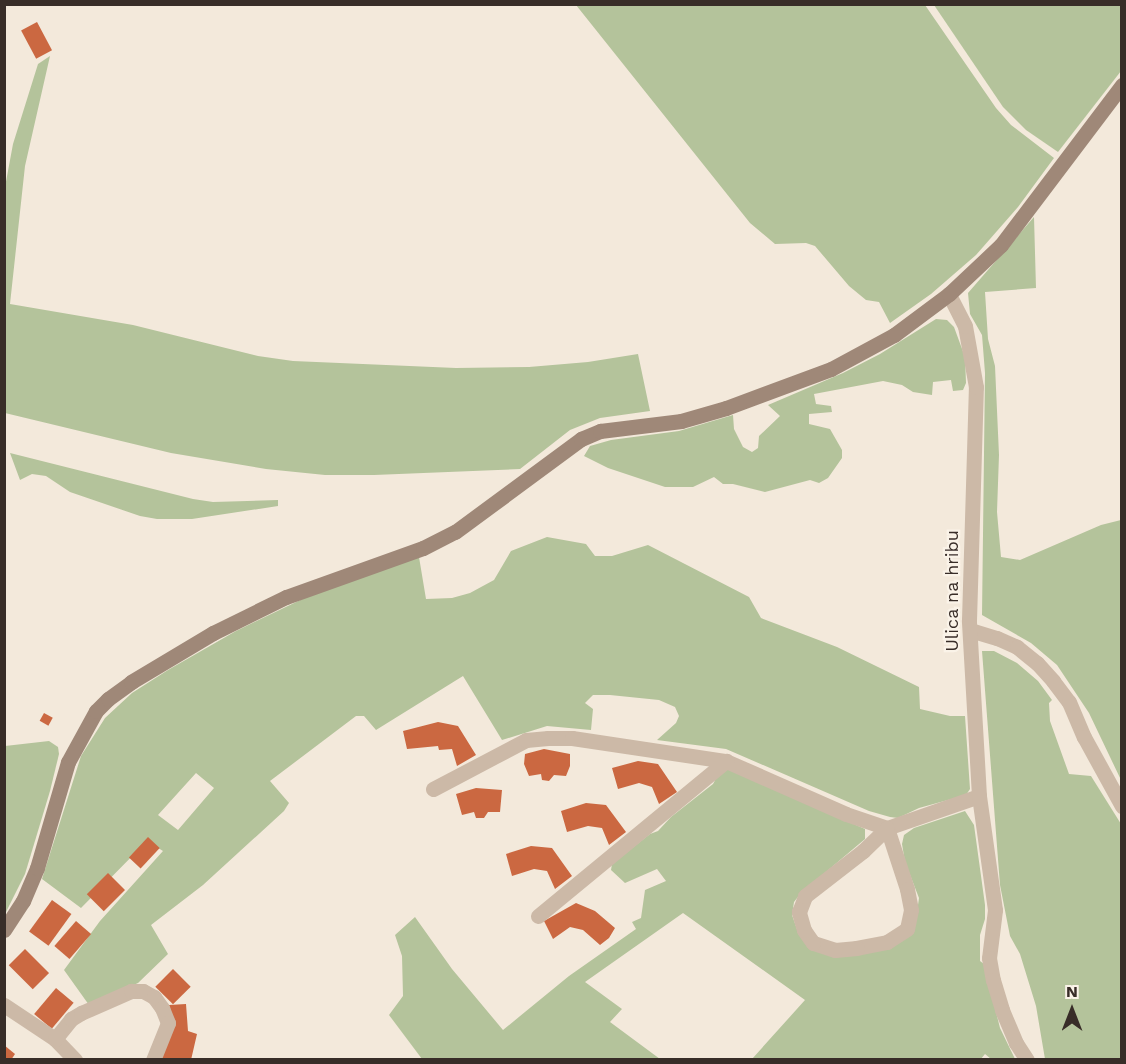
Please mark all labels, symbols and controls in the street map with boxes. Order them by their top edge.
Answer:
street label: Ulica na hribu [941,530,963,652]
north arrow [1042,980,1102,1040]
text: N [1066,982,1078,1001]

